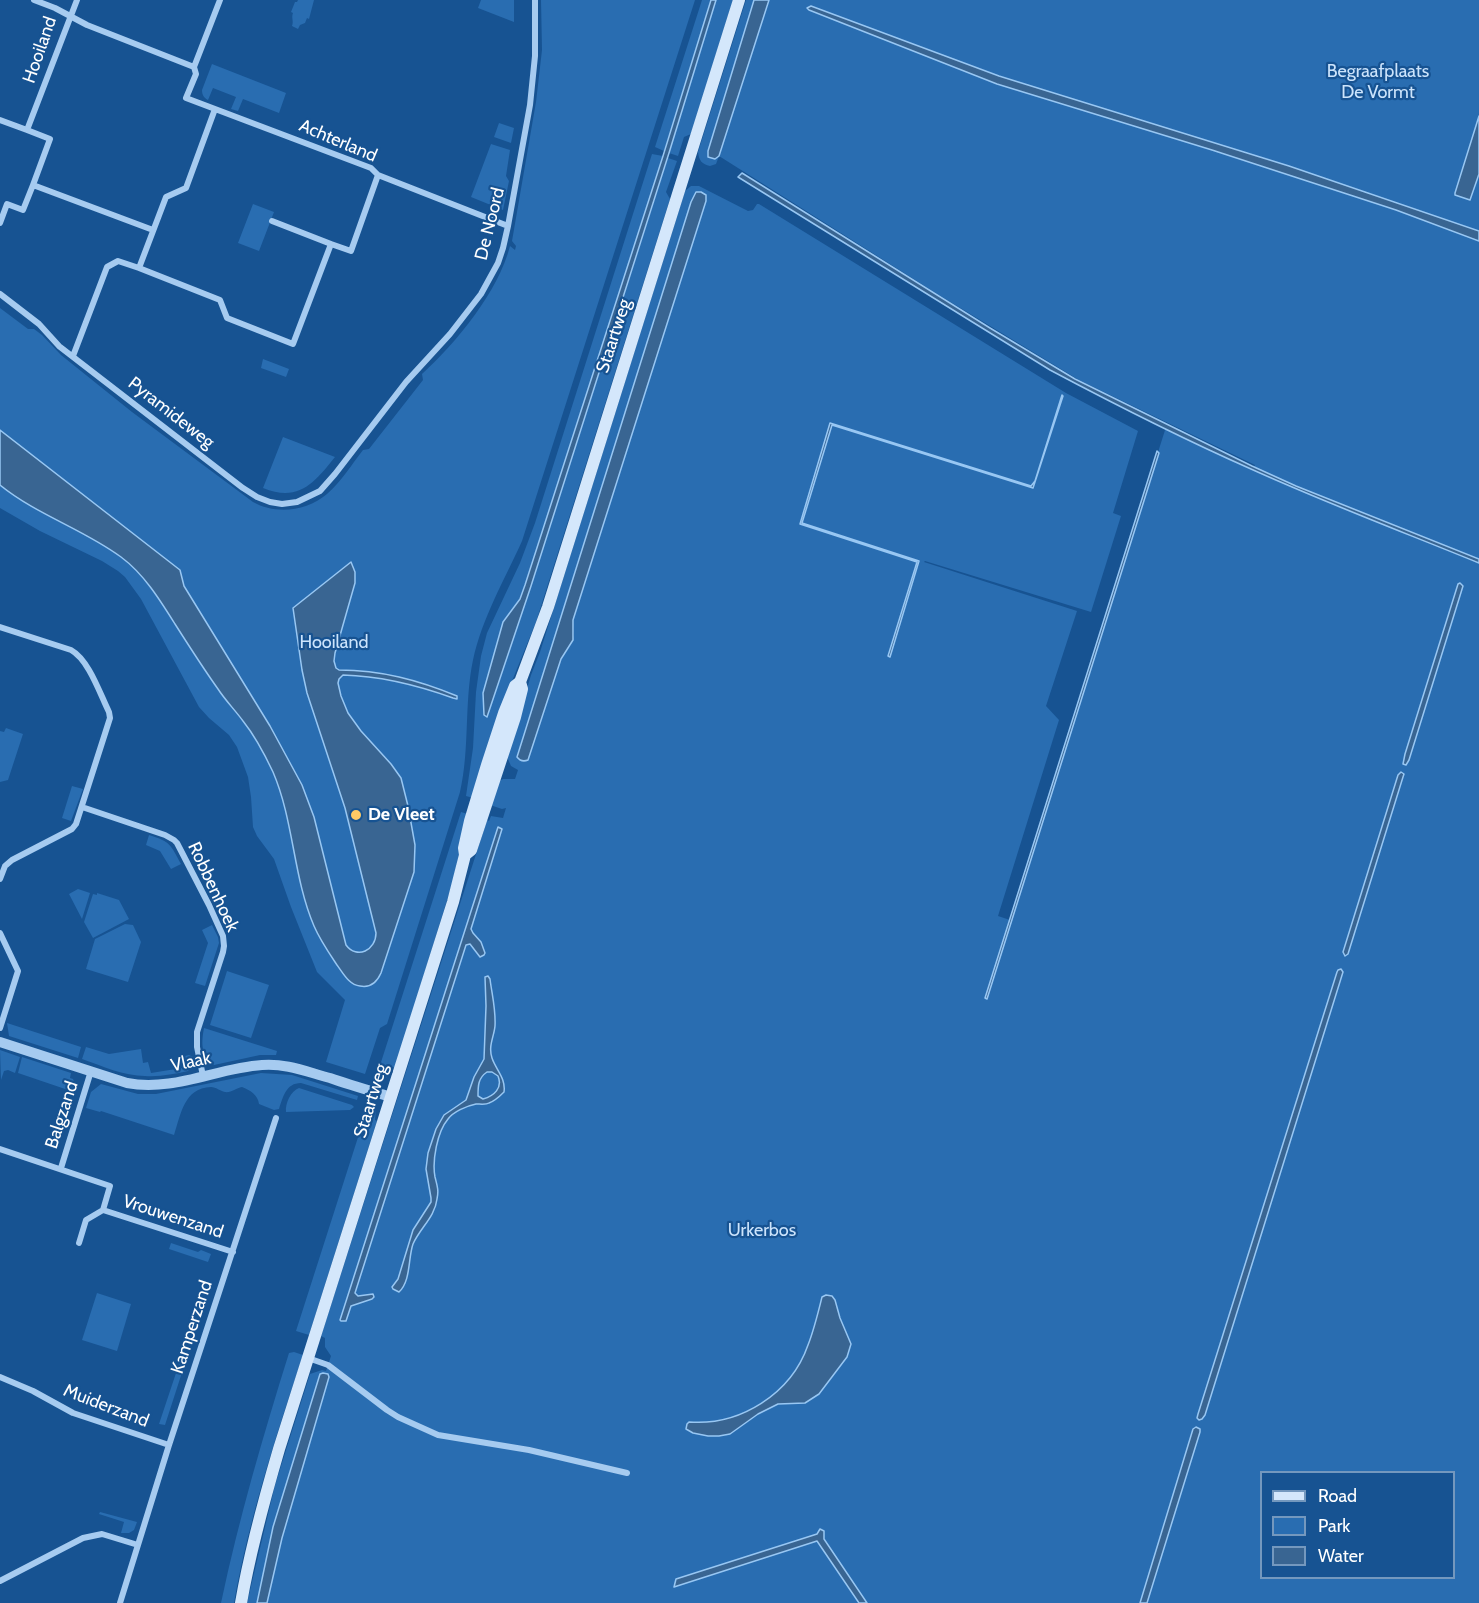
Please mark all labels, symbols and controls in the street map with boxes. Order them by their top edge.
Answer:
street label: Hooiland [19,14,61,86]
park label: Begraafplaats De Vormt [1327,61,1429,104]
street label: Achterland [296,115,380,167]
street label: De Noord [471,186,509,262]
street label: Staartweg [592,296,636,376]
street label: Pyramideweg [124,373,218,453]
park label: Hooiland [299,632,369,654]
place label: De Vleet [368,804,435,826]
marker: De Vleet [349,808,363,822]
street label: Robbenhoek [183,839,243,935]
street label: Vlaak [169,1047,213,1077]
street label: Staartweg [349,1061,393,1141]
street label: Balgzand [41,1078,83,1152]
street label: Vrouwenzand [120,1191,226,1243]
park label: Urkerbos [728,1220,796,1242]
street label: Kamperzand [167,1278,217,1376]
street label: Muiderzand [60,1380,152,1432]
legend [1260,1471,1455,1579]
text: Road [1318,1485,1357,1507]
text: Park [1318,1515,1350,1537]
text: Water [1318,1545,1364,1567]

